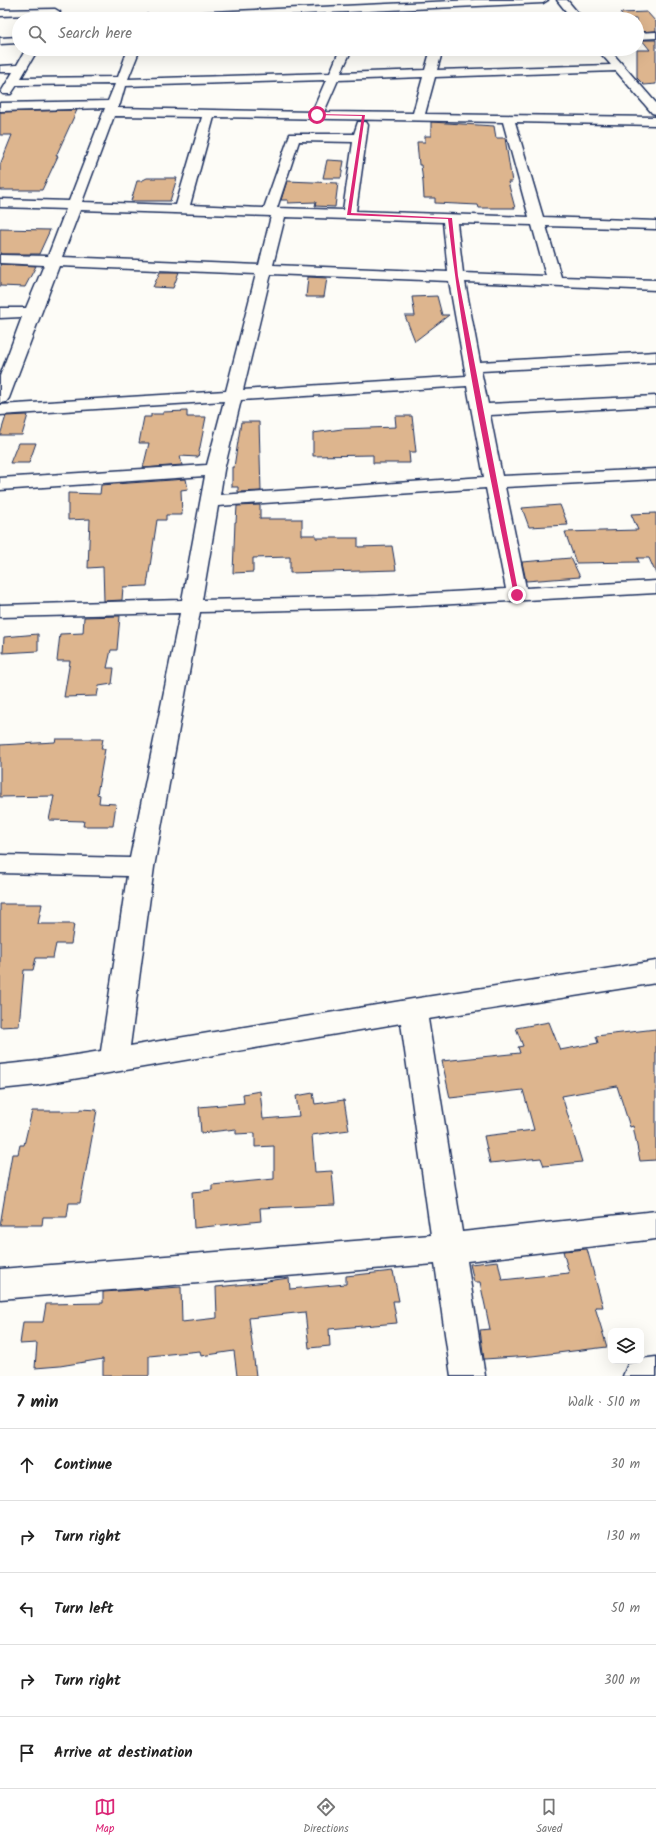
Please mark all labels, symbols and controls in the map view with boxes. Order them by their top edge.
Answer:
search box [12,12,644,56]
text: Search here [58,22,132,46]
icon: search [26,23,48,45]
route start [308,106,326,124]
route end [508,586,526,604]
map controls [608,1328,644,1364]
button: layers [608,1328,644,1364]
text: 7 min [16,1389,58,1416]
text: Walk · 510 m [568,1392,640,1413]
text: Continue [54,1453,112,1477]
icon: ahead [16,1454,38,1476]
text: 30 m [611,1454,640,1475]
text: Turn right [54,1525,121,1549]
icon: right [16,1526,38,1548]
text: 130 m [606,1526,640,1547]
text: Turn left [54,1597,114,1621]
icon: left [16,1598,38,1620]
text: 50 m [611,1598,640,1619]
text: Turn right [54,1669,121,1693]
icon: right [16,1670,38,1692]
text: 300 m [604,1670,640,1691]
text: Arrive at destination [54,1741,193,1765]
icon: arrive [16,1742,38,1764]
tab: Map [94,1796,116,1838]
tab: Directions [303,1796,349,1838]
tab: Saved [536,1796,562,1838]

